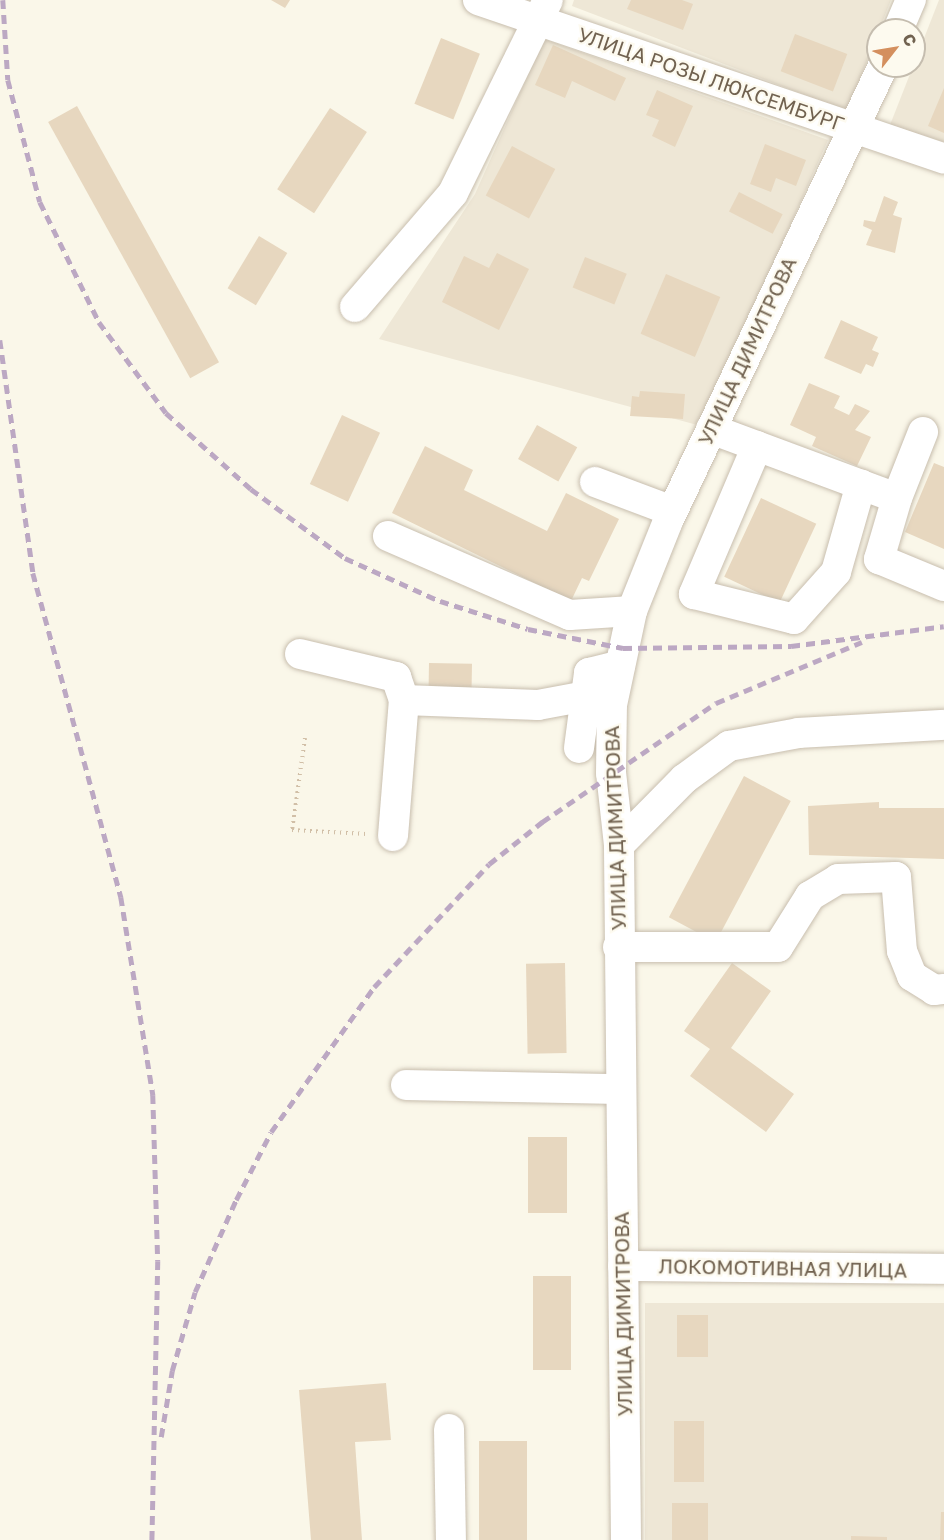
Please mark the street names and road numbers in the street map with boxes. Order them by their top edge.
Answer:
street label: УЛИЦА РОЗЫ ЛЮКСЕМБУРГ [575,22,847,136]
street label: УЛИЦА ДИМИТРОВА [693,253,801,449]
street label: УЛИЦА ДИМИТРОВА [599,725,631,931]
street label: УЛИЦА ДИМИТРОВА [609,1211,637,1417]
street label: ЛОКОМОТИВНАЯ УЛИЦА [659,1254,907,1282]

